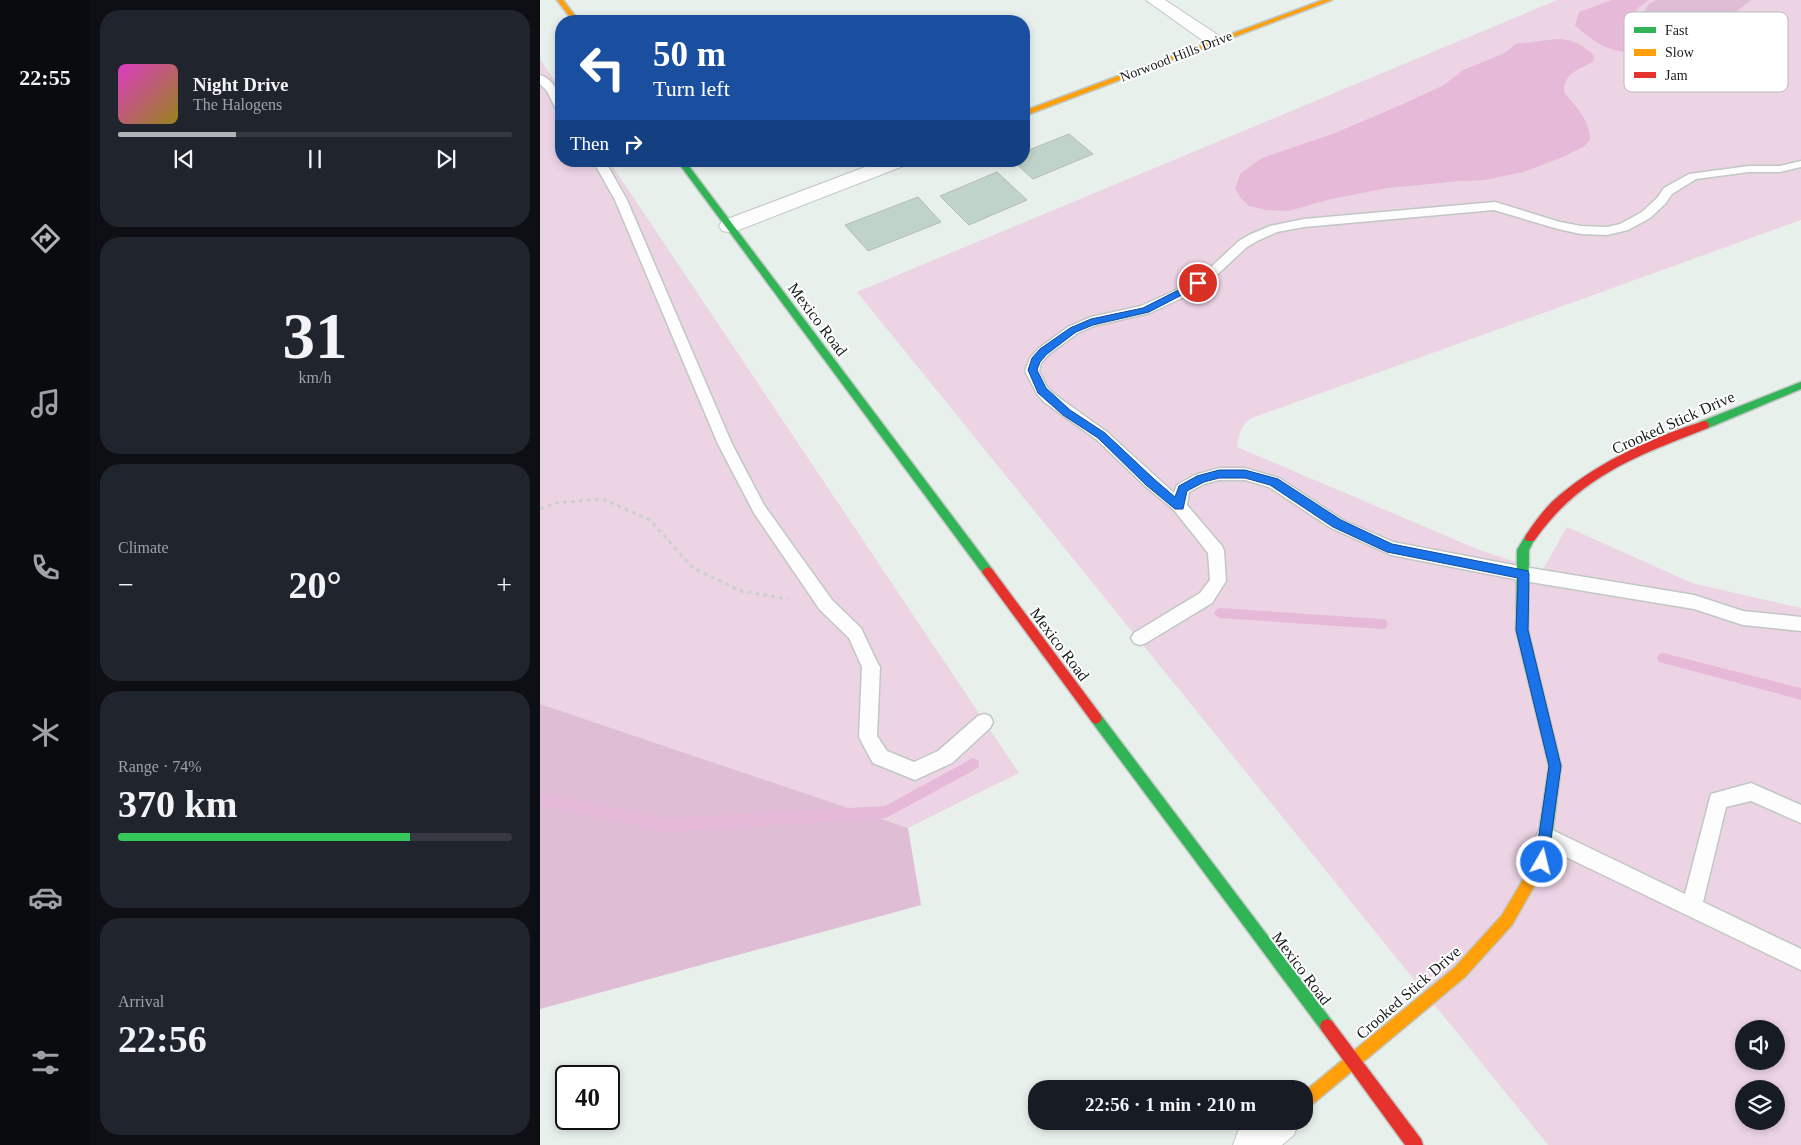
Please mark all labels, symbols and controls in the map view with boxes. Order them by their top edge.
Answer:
legend [1624,12,1788,92]
text: Fast [1665,23,1688,38]
street label: Norwood Hills Drive [1118,28,1234,85]
icon: left [570,35,635,100]
text: 50 m [653,35,726,74]
text: Slow [1665,45,1695,60]
text: 22:55 [19,65,71,90]
text: Jam [1665,68,1688,83]
text: Night Drive [193,74,289,95]
text: Turn left [653,76,730,101]
text: The Halogens [193,96,282,113]
icon: right [619,130,647,158]
text: Then [570,133,609,154]
icon: previous [170,145,198,173]
icon: pause [301,145,329,173]
icon: next [432,145,460,173]
icon: directions [28,221,63,256]
pin [1177,262,1219,304]
icon: arrive [1184,269,1212,297]
street label: Mexico Road [785,280,850,359]
text: 31 [283,300,348,372]
text: km/h [299,369,331,386]
icon: music [28,386,63,421]
street label: Crooked Stick Drive [1609,388,1737,457]
text: Climate [118,539,169,556]
icon: phone [28,550,63,585]
text: 20° [288,564,342,606]
text: − [118,569,134,600]
text: + [496,569,512,600]
street label: Mexico Road [1027,605,1092,684]
icon: climate [28,715,63,750]
text: Range · 74% [118,758,202,775]
text: 370 km [118,783,237,825]
position arrow [1515,835,1567,887]
icon: car [28,880,63,915]
street label: Mexico Road [1269,929,1334,1008]
street label: Crooked Stick Drive [1353,943,1464,1042]
text: Arrival [118,993,164,1010]
text: 22:56 [118,1018,207,1060]
map controls [1735,1020,1785,1130]
button: sound [1735,1020,1785,1070]
icon: filters [28,1045,63,1080]
speed limit sign: 40 [555,1065,620,1130]
button: layers [1735,1080,1785,1130]
text: 22:56 · 1 min · 210 m [1085,1094,1256,1115]

